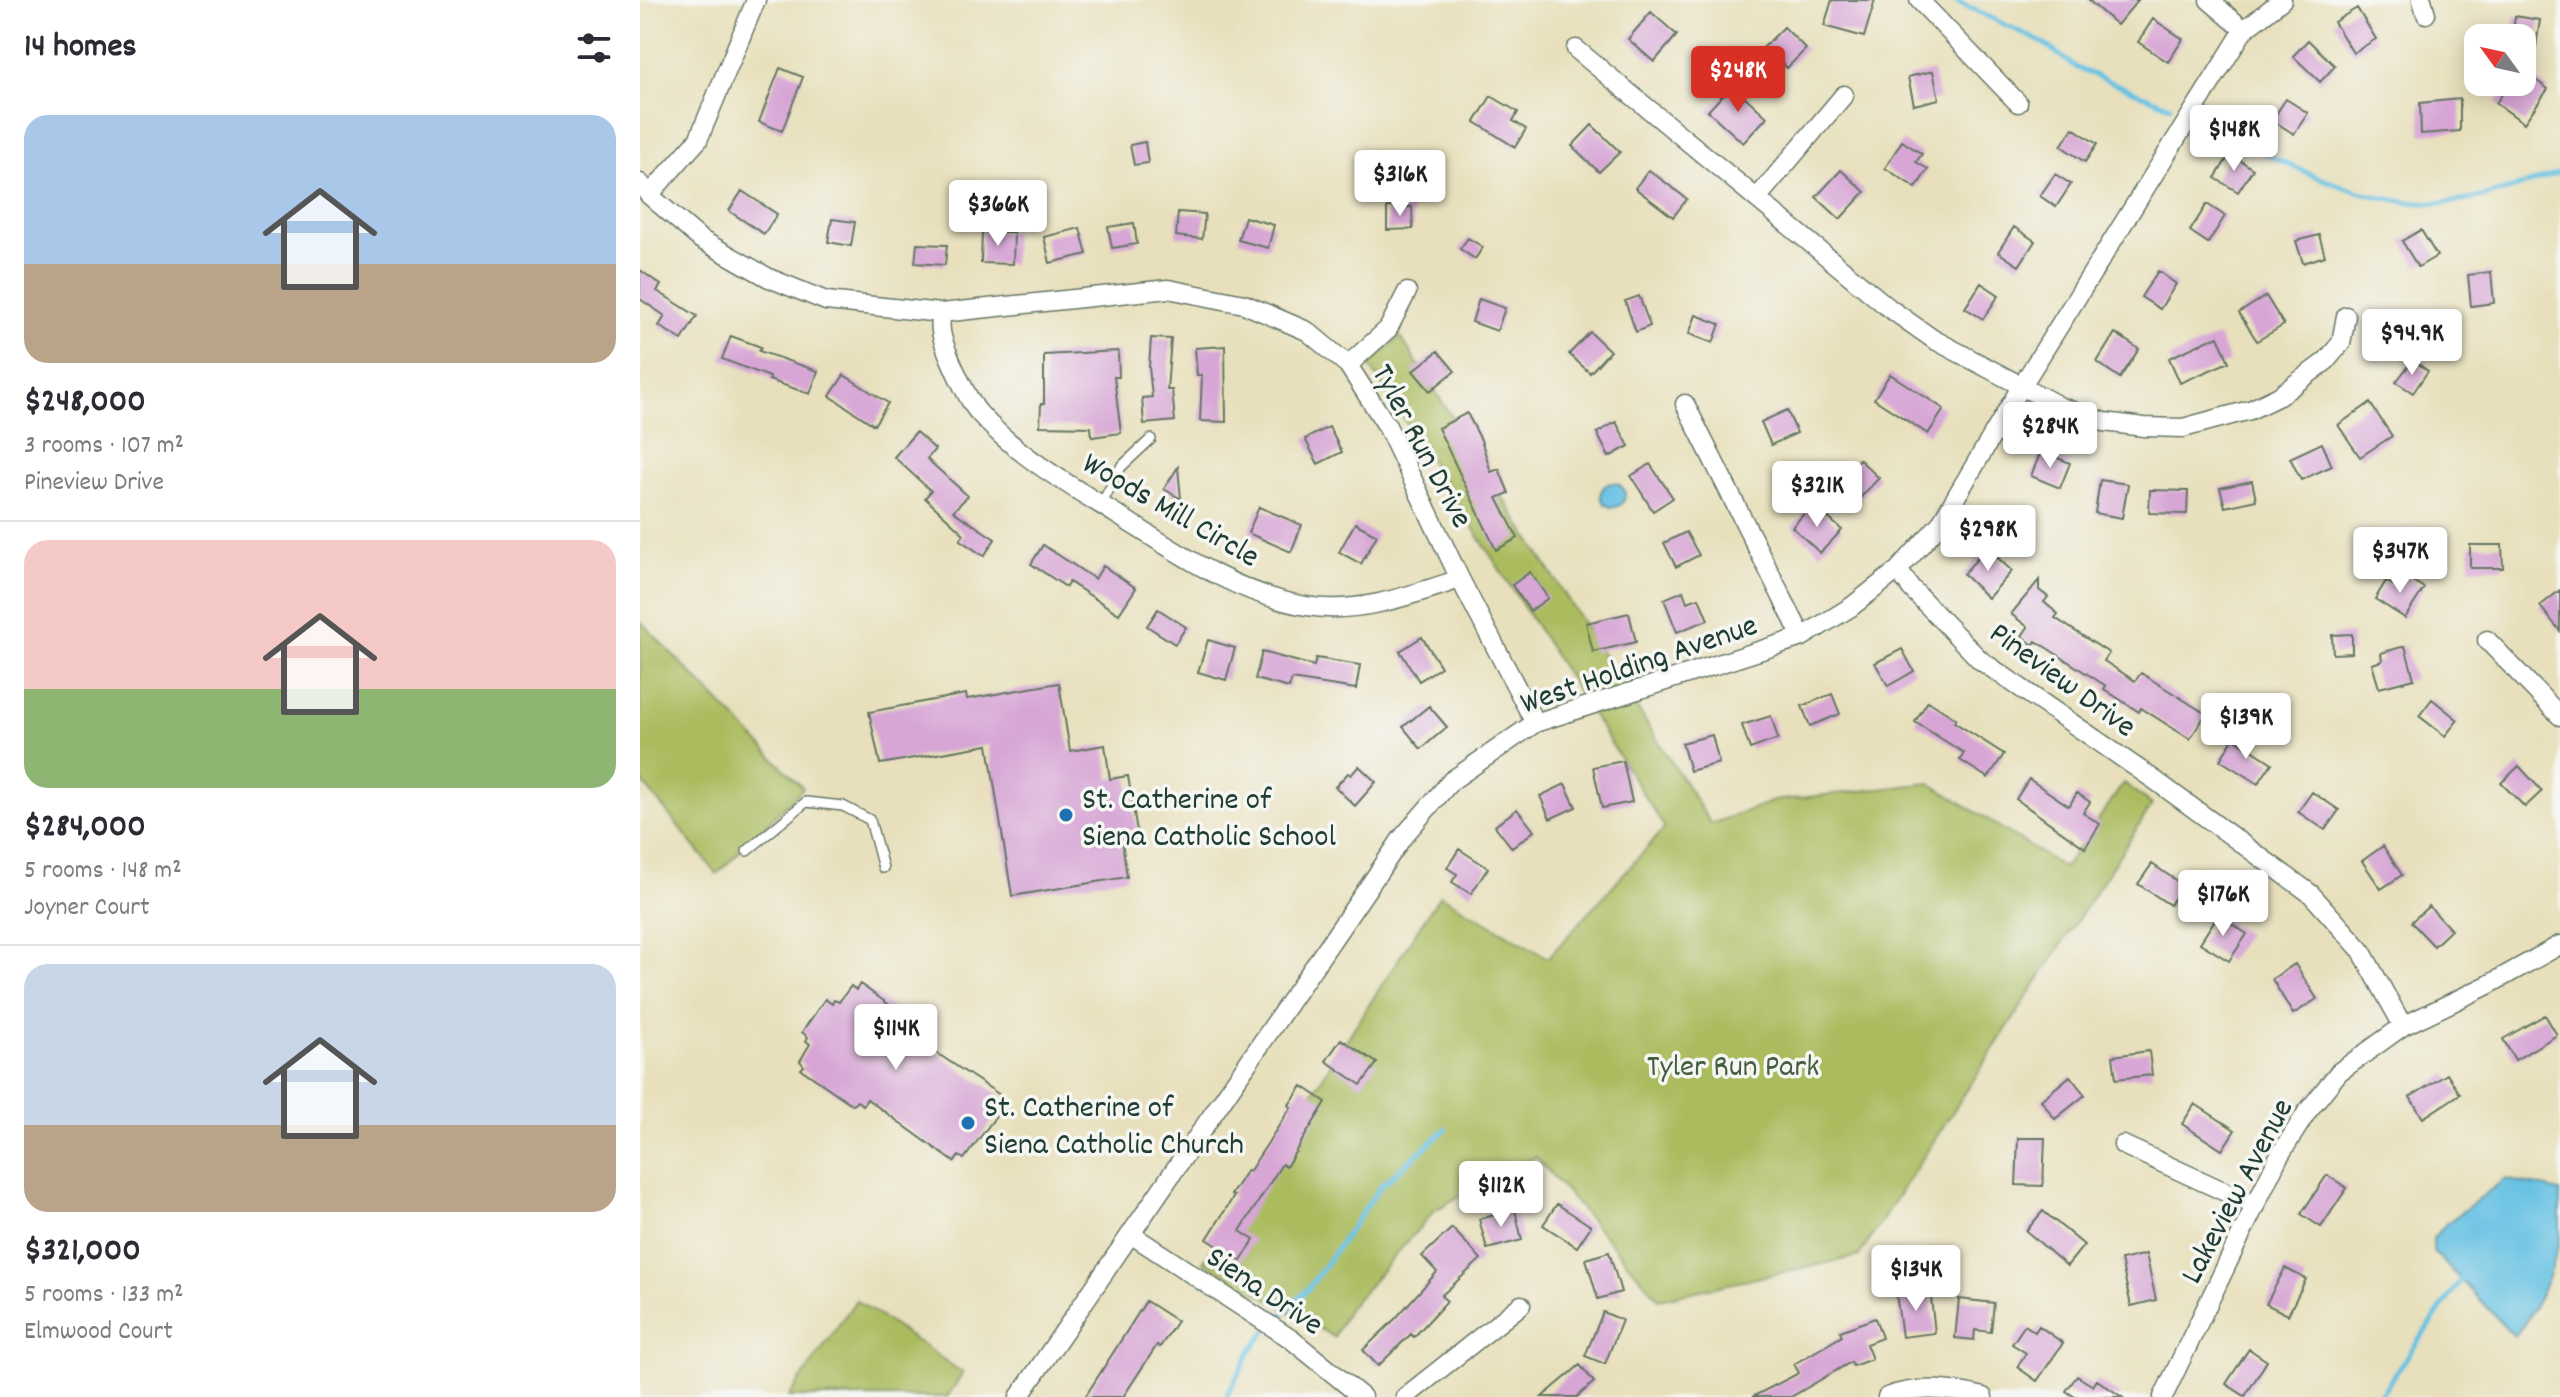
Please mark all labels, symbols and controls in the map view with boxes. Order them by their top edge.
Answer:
text: 14 homes [24,24,137,73]
north arrow [2464,24,2536,96]
map controls [2464,24,2536,96]
icon: filters [572,26,616,70]
pin: $248K [1682,46,1794,114]
text: $248K [1709,53,1767,90]
pin: $148K [2178,105,2290,173]
text: $148K [2208,112,2260,149]
pin: $316K [1344,150,1456,218]
text: $316K [1372,157,1428,194]
icon: home [248,167,392,311]
pin: $366K [942,180,1054,248]
text: $366K [967,187,1029,224]
pin: $94.9K [2347,309,2477,377]
text: $94.9K [2380,316,2444,353]
street label: Tyler Run Drive [1357,357,1482,538]
text: $248,000 [24,379,146,428]
pin: $284K [1994,402,2106,470]
text: $284K [2021,409,2079,446]
text: 3 rooms · 107 m² [24,428,184,465]
street label: Woods Mill Circle [1072,443,1267,582]
pin: $321K [1761,461,1873,529]
text: Pineview Drive [24,465,164,502]
text: $321K [1790,468,1844,505]
pin: $298K [1932,505,2044,573]
text: $298K [1959,512,2017,549]
pin: $347K [2344,527,2456,595]
text: $347K [2371,534,2429,571]
icon: home [248,592,392,736]
street label: West Holding Avenue [1515,605,1764,729]
street label: Pineview Drive [1978,613,2144,751]
pin: $139K [2190,693,2302,761]
text: $139K [2219,700,2273,737]
place label: St. Catherine of Siena Catholic School [1082,779,1336,862]
text: $284,000 [24,804,146,853]
marker: St. Catherine of Siena Catholic School [1057,806,1075,824]
text: 5 rooms · 148 m² [24,853,182,890]
pin: $176K [2167,870,2279,938]
text: $176K [2196,877,2250,914]
text: Joyner Court [24,890,149,927]
pin: $114K [840,1004,952,1072]
text: $114K [872,1011,920,1048]
icon: home [248,1016,392,1160]
park label: Tyler Run Park [1647,1046,1819,1092]
place label: St. Catherine of Siena Catholic Church [984,1087,1244,1170]
street label: Lakeview Avenue [2171,1091,2308,1293]
marker: St. Catherine of Siena Catholic Church [959,1114,977,1132]
pin: $112K [1445,1161,1557,1229]
text: $112K [1477,1168,1525,1205]
text: $321,000 [24,1228,141,1277]
street label: Siena Drive [1195,1237,1331,1349]
pin: $134K [1860,1245,1972,1313]
text: $134K [1889,1252,1943,1289]
text: 5 rooms · 133 m² [24,1277,184,1314]
text: Elmwood Court [24,1314,173,1351]

